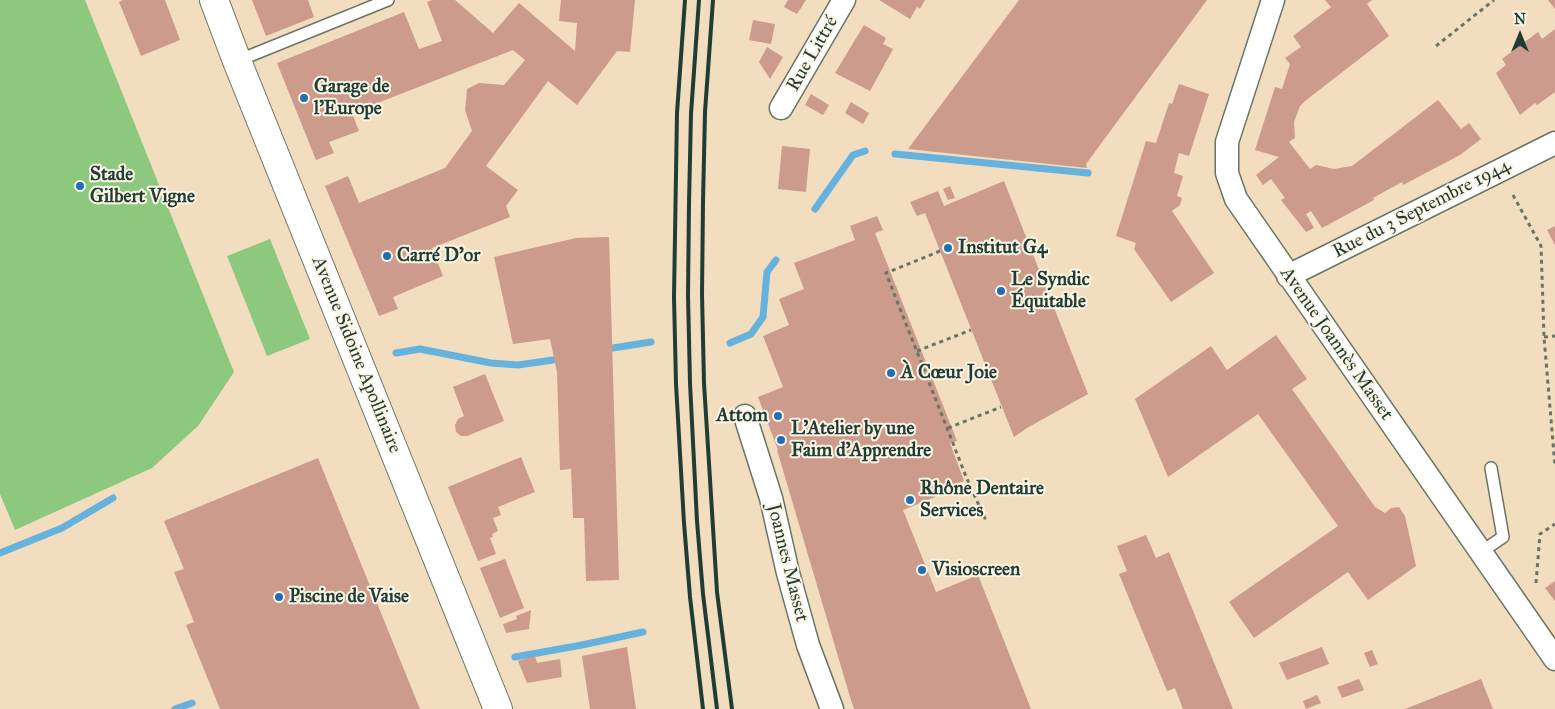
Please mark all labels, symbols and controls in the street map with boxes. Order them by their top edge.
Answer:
north arrow [1495,10,1545,60]
text: N [1514,11,1526,28]
street label: Rue Littré [782,12,844,96]
place label: Garage de l'Europe [314,76,389,120]
marker: Garage de l'Europe [298,92,310,104]
street label: Rue du 3 Septembre 1944 [1329,154,1515,264]
place label: Stade Gilbert Vigne [90,164,195,208]
marker: Stade Gilbert Vigne [74,180,86,192]
place label: Institut G4 [958,237,1047,259]
marker: Institut G4 [942,242,954,254]
place label: Carré D'or [397,245,480,267]
marker: Carré D'or [381,250,393,262]
street label: Avenue Sidoine Apollinaire [306,253,406,457]
street label: Avenue Joannès Masset [1275,263,1397,425]
place label: Le Syndic Équitable [1011,269,1090,313]
marker: Le Syndic Équitable [995,285,1007,297]
place label: À Cœur Joie [901,362,997,384]
marker: À Cœur Joie [885,367,897,379]
place label: Attom [716,405,768,427]
marker: Attom [772,410,784,422]
place label: L'Atelier by une Faim d'Apprendre [791,418,931,462]
marker: L'Atelier by une Faim d'Apprendre [775,434,787,446]
place label: Rhône Dentaire Services [920,478,1044,522]
marker: Rhône Dentaire Services [904,494,916,506]
street label: Joannes Masset [761,502,813,624]
place label: Visioscreen [932,559,1020,581]
marker: Visioscreen [916,564,928,576]
place label: Piscine de Vaise [289,586,409,608]
marker: Piscine de Vaise [273,591,285,603]

